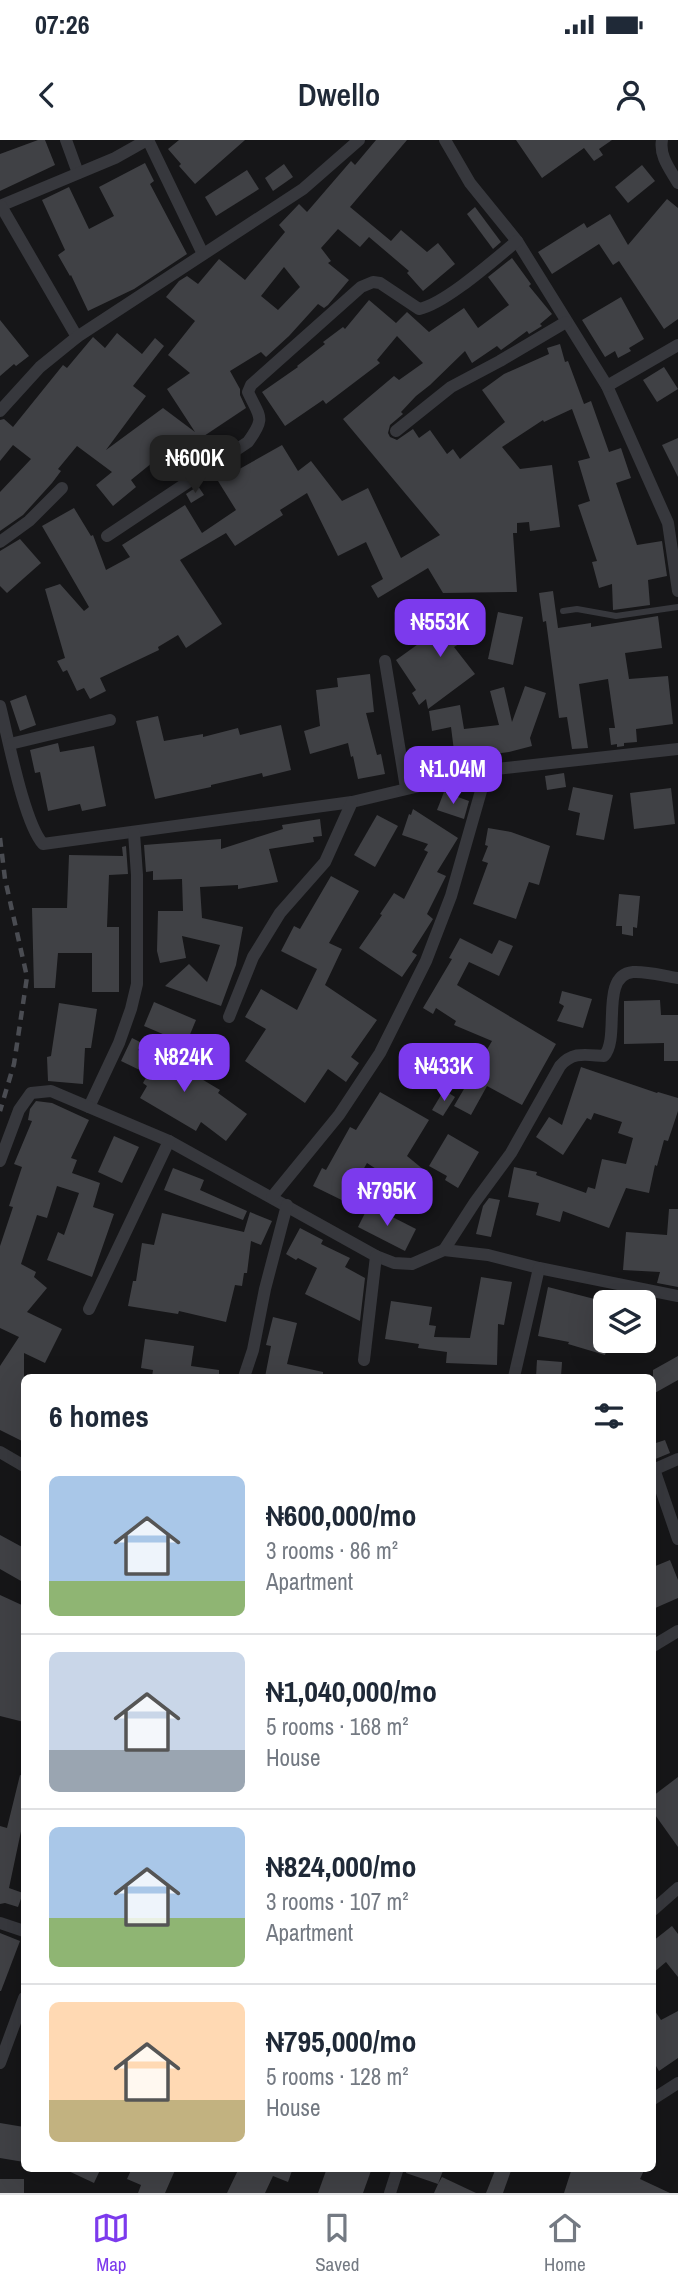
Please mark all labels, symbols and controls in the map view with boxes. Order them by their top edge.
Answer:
text: 07:26 [35,7,90,42]
text: Dwello [298,73,380,116]
icon: back [28,76,66,114]
icon: person [612,76,650,114]
pin: ₦600K [146,436,244,495]
text: ₦600K [166,442,224,473]
pin: ₦553K [391,600,489,659]
text: ₦553K [411,606,469,637]
pin: ₦1.04M [396,746,510,806]
text: ₦1.04M [420,753,486,784]
pin: ₦824K [135,1034,233,1094]
text: ₦824K [155,1041,213,1072]
pin: ₦433K [395,1044,493,1103]
text: ₦433K [415,1050,473,1081]
pin: ₦795K [338,1168,436,1228]
text: ₦795K [358,1175,416,1206]
map controls [593,1290,656,1353]
button: layers [593,1290,656,1353]
text: 6 homes [49,1396,149,1436]
icon: filters [590,1397,628,1435]
text: ₦600,000/mo [266,1495,416,1535]
icon: home [105,1504,189,1588]
text: 3 rooms · 86 m² [266,1535,398,1566]
text: Apartment [266,1566,353,1597]
text: ₦1,040,000/mo [266,1671,437,1711]
icon: home [105,1680,189,1764]
text: 5 rooms · 168 m² [266,1711,409,1742]
text: House [266,1742,321,1773]
text: ₦824,000/mo [266,1846,416,1886]
icon: home [105,1855,189,1939]
text: 3 rooms · 107 m² [266,1886,409,1917]
text: Apartment [266,1917,353,1948]
text: ₦795,000/mo [266,2021,416,2061]
icon: home [105,2030,189,2114]
text: 5 rooms · 128 m² [266,2061,409,2092]
text: House [266,2092,321,2123]
tab: Map [92,2209,130,2277]
tab: Saved [315,2209,359,2277]
tab: Home [544,2209,586,2277]

